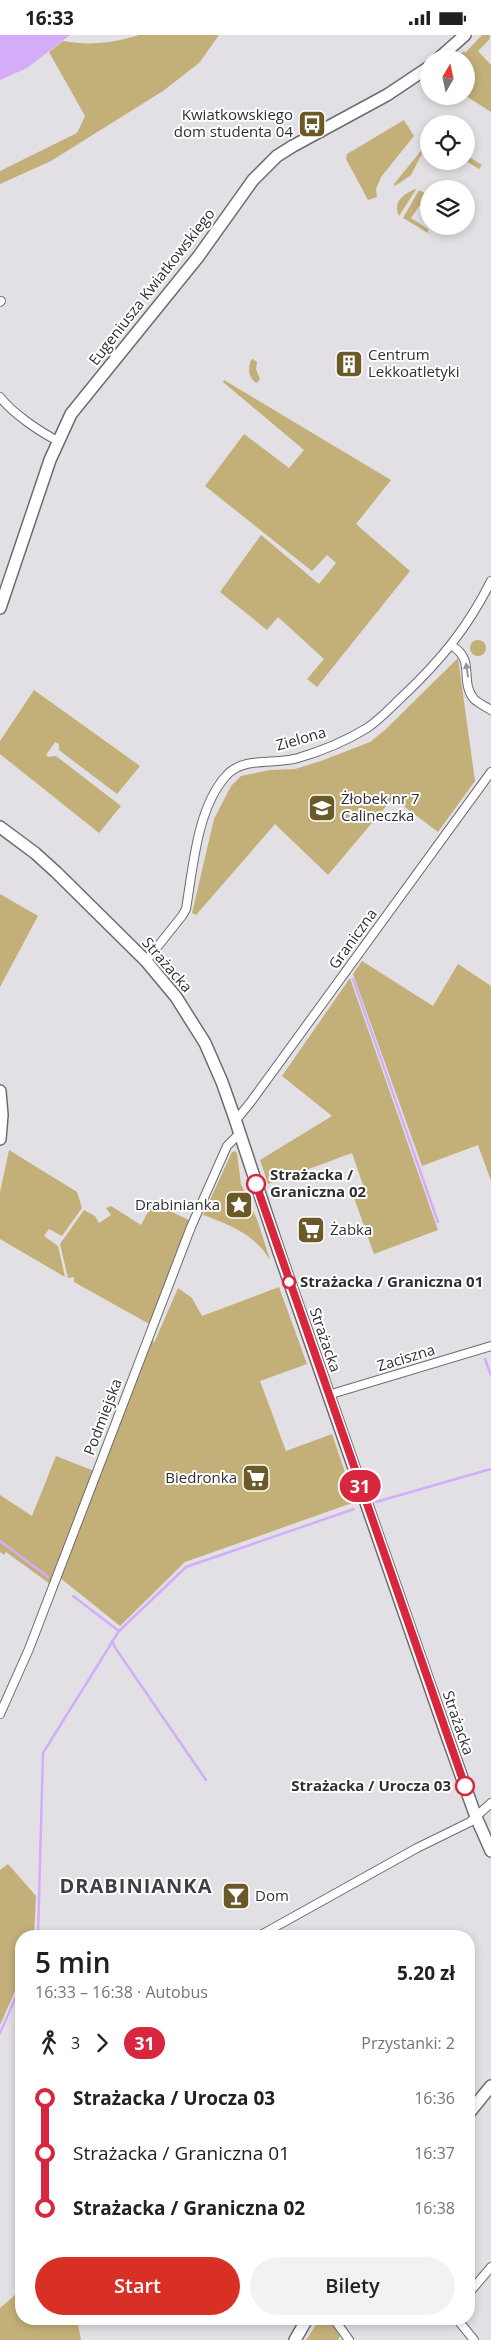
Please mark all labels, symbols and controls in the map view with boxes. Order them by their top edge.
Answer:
text: 16:33 [25,5,74,31]
north arrow [420,50,475,105]
map controls [420,50,475,235]
place label: Kwiatkowskiego dom studenta 04 [174,104,293,141]
bus stop icon: Kwiatkowskiego dom studenta 04 [297,109,327,139]
button: locate [420,115,475,170]
button: layers [420,180,475,235]
street label: Eugeniusza Kwiatkowskiego [84,204,219,369]
place label: Centrum Lekkoatletyki [368,344,459,381]
building icon: Centrum Lekkoatletyki [334,349,364,379]
one-way arrow [462,662,470,678]
street label: Zielona [273,721,328,755]
place label: Żłobek nr 7 Calineczka [341,788,420,825]
school or university icon: Żłobek nr 7 Calineczka [307,793,337,823]
street label: Graniczna [323,904,381,973]
street label: Strażacka [138,933,197,996]
place label: Strażacka / Graniczna 02 [270,1164,367,1201]
marker: Strażacka / Graniczna 02 [246,1174,266,1194]
place icon: Drabinianka [224,1190,254,1220]
place label: Drabinianka [135,1194,220,1214]
supermarket icon: Żabka [296,1215,326,1245]
place label: Żabka [330,1219,372,1239]
place label: Strażacka / Graniczna 01 [300,1271,483,1291]
marker: Strażacka / Graniczna 01 [282,1275,296,1289]
street label: Strażacka [306,1305,346,1375]
street label: Zaciszna [374,1339,437,1375]
street label: Podmiejska [78,1375,126,1458]
supermarket icon: Biedronka [241,1463,271,1493]
place label: Biedronka [165,1467,237,1487]
line badge: 31 [338,1470,382,1502]
text: 31 [350,1474,370,1498]
street label: Strażacka [439,1688,479,1758]
place label: Strażacka / Urocza 03 [291,1775,451,1795]
marker: Strażacka / Urocza 03 [455,1776,475,1796]
district label: DRABINIANKA [60,1872,212,1899]
bar icon: Dom [221,1881,251,1911]
place label: Dom [255,1885,289,1905]
text: 5 min [35,1943,111,1981]
text: 5.20 zł [397,1960,455,1986]
text: 16:33 – 16:38 · Autobus [35,1981,208,2003]
icon: walk [35,2029,63,2057]
icon: forward [88,2029,116,2057]
text: 31 [134,2031,155,2055]
text: 3 [71,2032,80,2054]
text: Przystanki: 2 [361,2032,455,2054]
text: Strażacka / Urocza 03 [73,2085,275,2111]
text: 16:36 [414,2087,455,2109]
text: Strażacka / Graniczna 01 [73,2140,290,2166]
text: 16:37 [414,2142,455,2164]
text: Strażacka / Graniczna 02 [73,2195,305,2221]
text: 16:38 [414,2197,455,2219]
button: Start [35,2257,240,2315]
button: Bilety [250,2257,455,2315]

